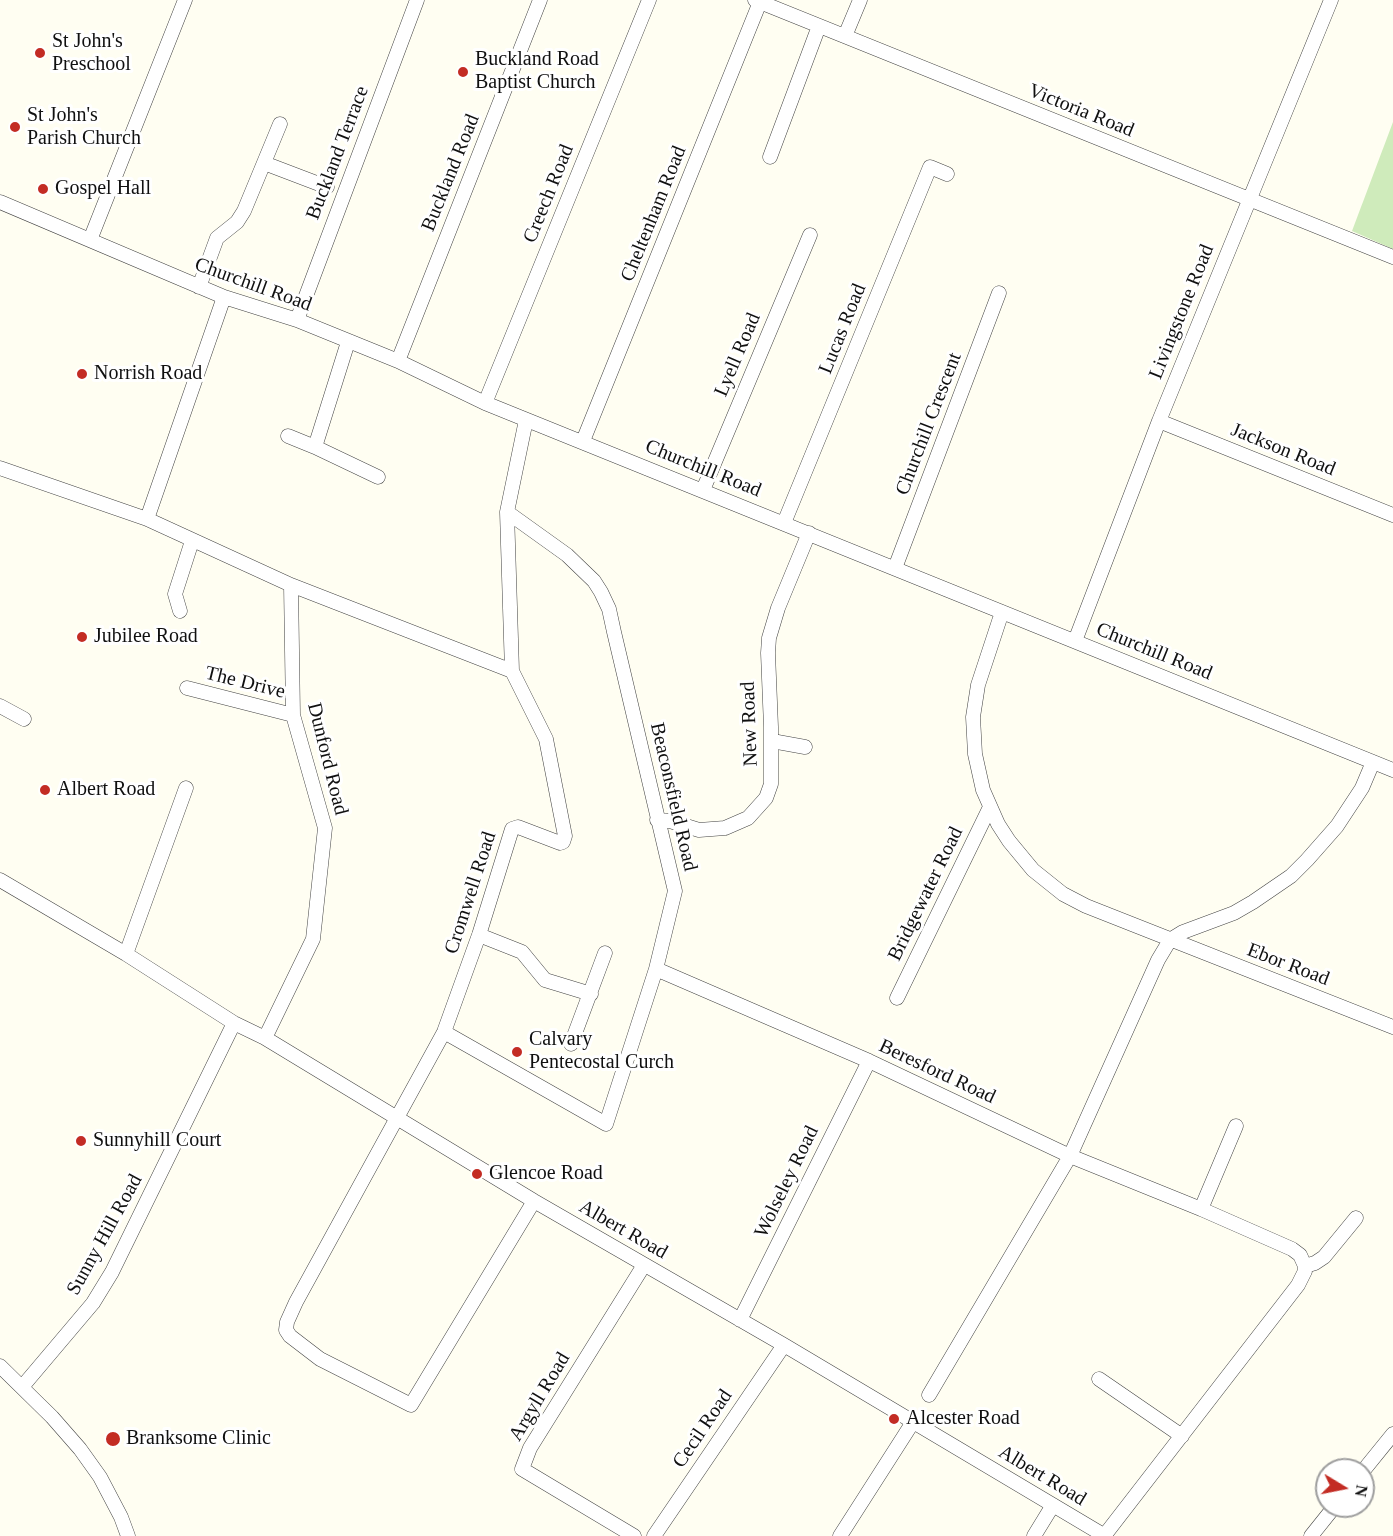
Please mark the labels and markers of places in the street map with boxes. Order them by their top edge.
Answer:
place label: St John's Preschool [52,30,131,77]
marker: St John's Preschool [33,46,47,60]
place label: Buckland Road Baptist Church [475,48,599,95]
marker: Buckland Road Baptist Church [456,65,470,79]
place label: St John's Parish Church [27,104,141,151]
marker: St John's Parish Church [8,120,22,134]
place label: Gospel Hall [55,177,151,201]
marker: Gospel Hall [36,182,50,196]
place label: Norrish Road [94,362,202,386]
marker: Norrish Road [75,367,89,381]
place label: Jubilee Road [94,625,198,649]
marker: Jubilee Road [75,630,89,644]
place label: Albert Road [57,778,155,802]
marker: Albert Road [38,783,52,797]
place label: Calvary Pentecostal Curch [529,1028,674,1075]
marker: Calvary Pentecostal Curch [510,1045,524,1059]
place label: Sunnyhill Court [93,1129,221,1153]
marker: Sunnyhill Court [74,1134,88,1148]
place label: Glencoe Road [489,1162,603,1186]
marker: Glencoe Road [470,1167,484,1181]
place label: Alcester Road [906,1407,1020,1431]
marker: Alcester Road [887,1412,901,1426]
place label: Branksome Clinic [126,1427,271,1451]
marker: Branksome Clinic [104,1430,122,1448]

